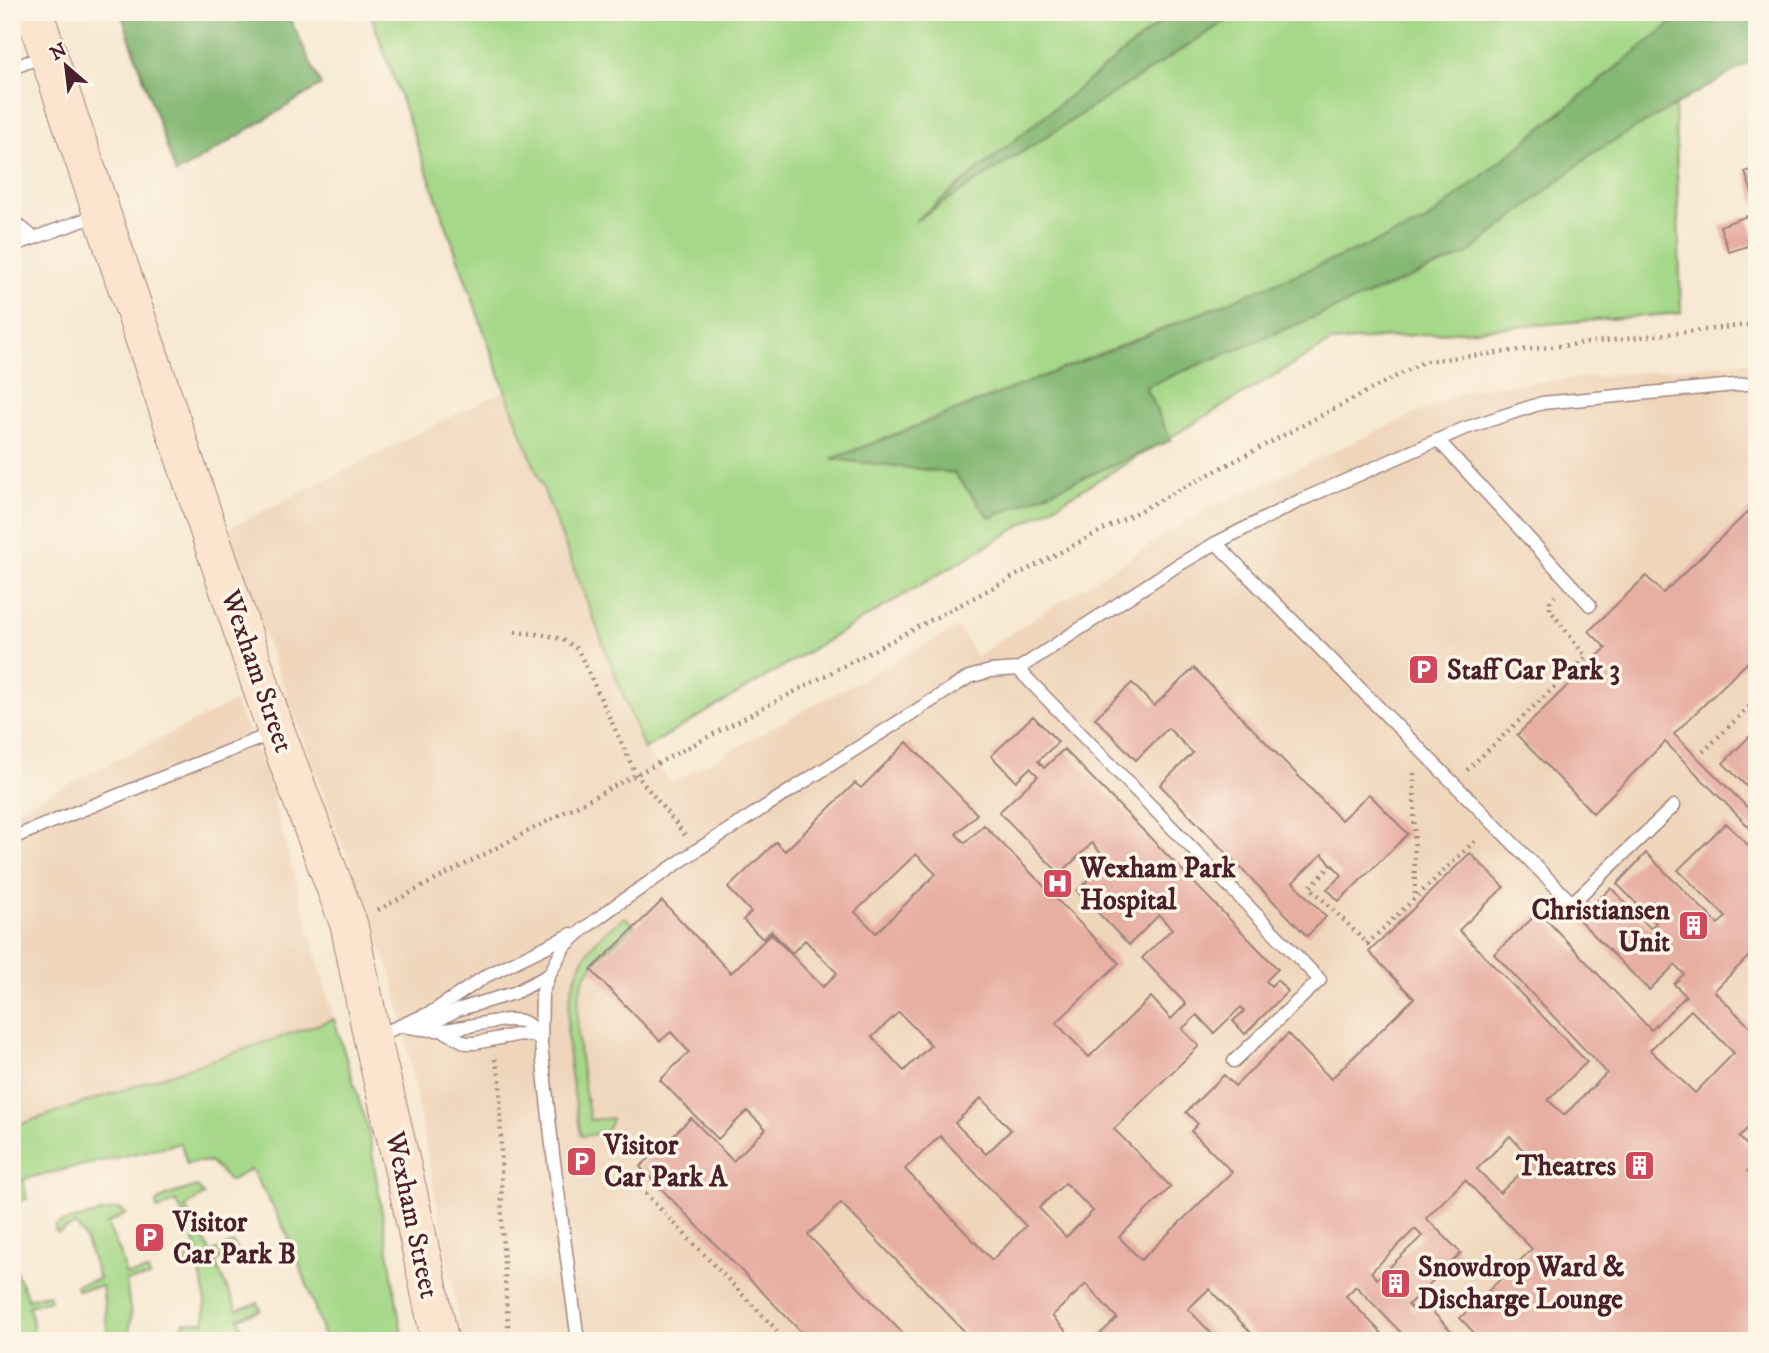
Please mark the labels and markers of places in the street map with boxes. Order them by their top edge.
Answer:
parking icon: Staff Car Park 3 [1407,653,1441,687]
place label: Staff Car Park 3 [1447,653,1620,688]
place label: Wexham Park Hospital [1079,851,1237,918]
hospital icon: Wexham Park Hospital [1040,867,1074,901]
place label: Christiansen Unit [1531,893,1670,960]
building icon: Christiansen Unit [1676,909,1710,943]
place label: Visitor Car Park A [603,1128,728,1195]
parking icon: Visitor Car Park A [564,1144,598,1178]
place label: Theatres [1515,1149,1617,1184]
building icon: Theatres [1622,1149,1656,1183]
place label: Visitor Car Park B [172,1205,296,1272]
parking icon: Visitor Car Park B [133,1221,167,1255]
place label: Snowdrop Ward & Discharge Lounge [1418,1250,1625,1317]
building icon: Snowdrop Ward & Discharge Lounge [1378,1266,1412,1300]

